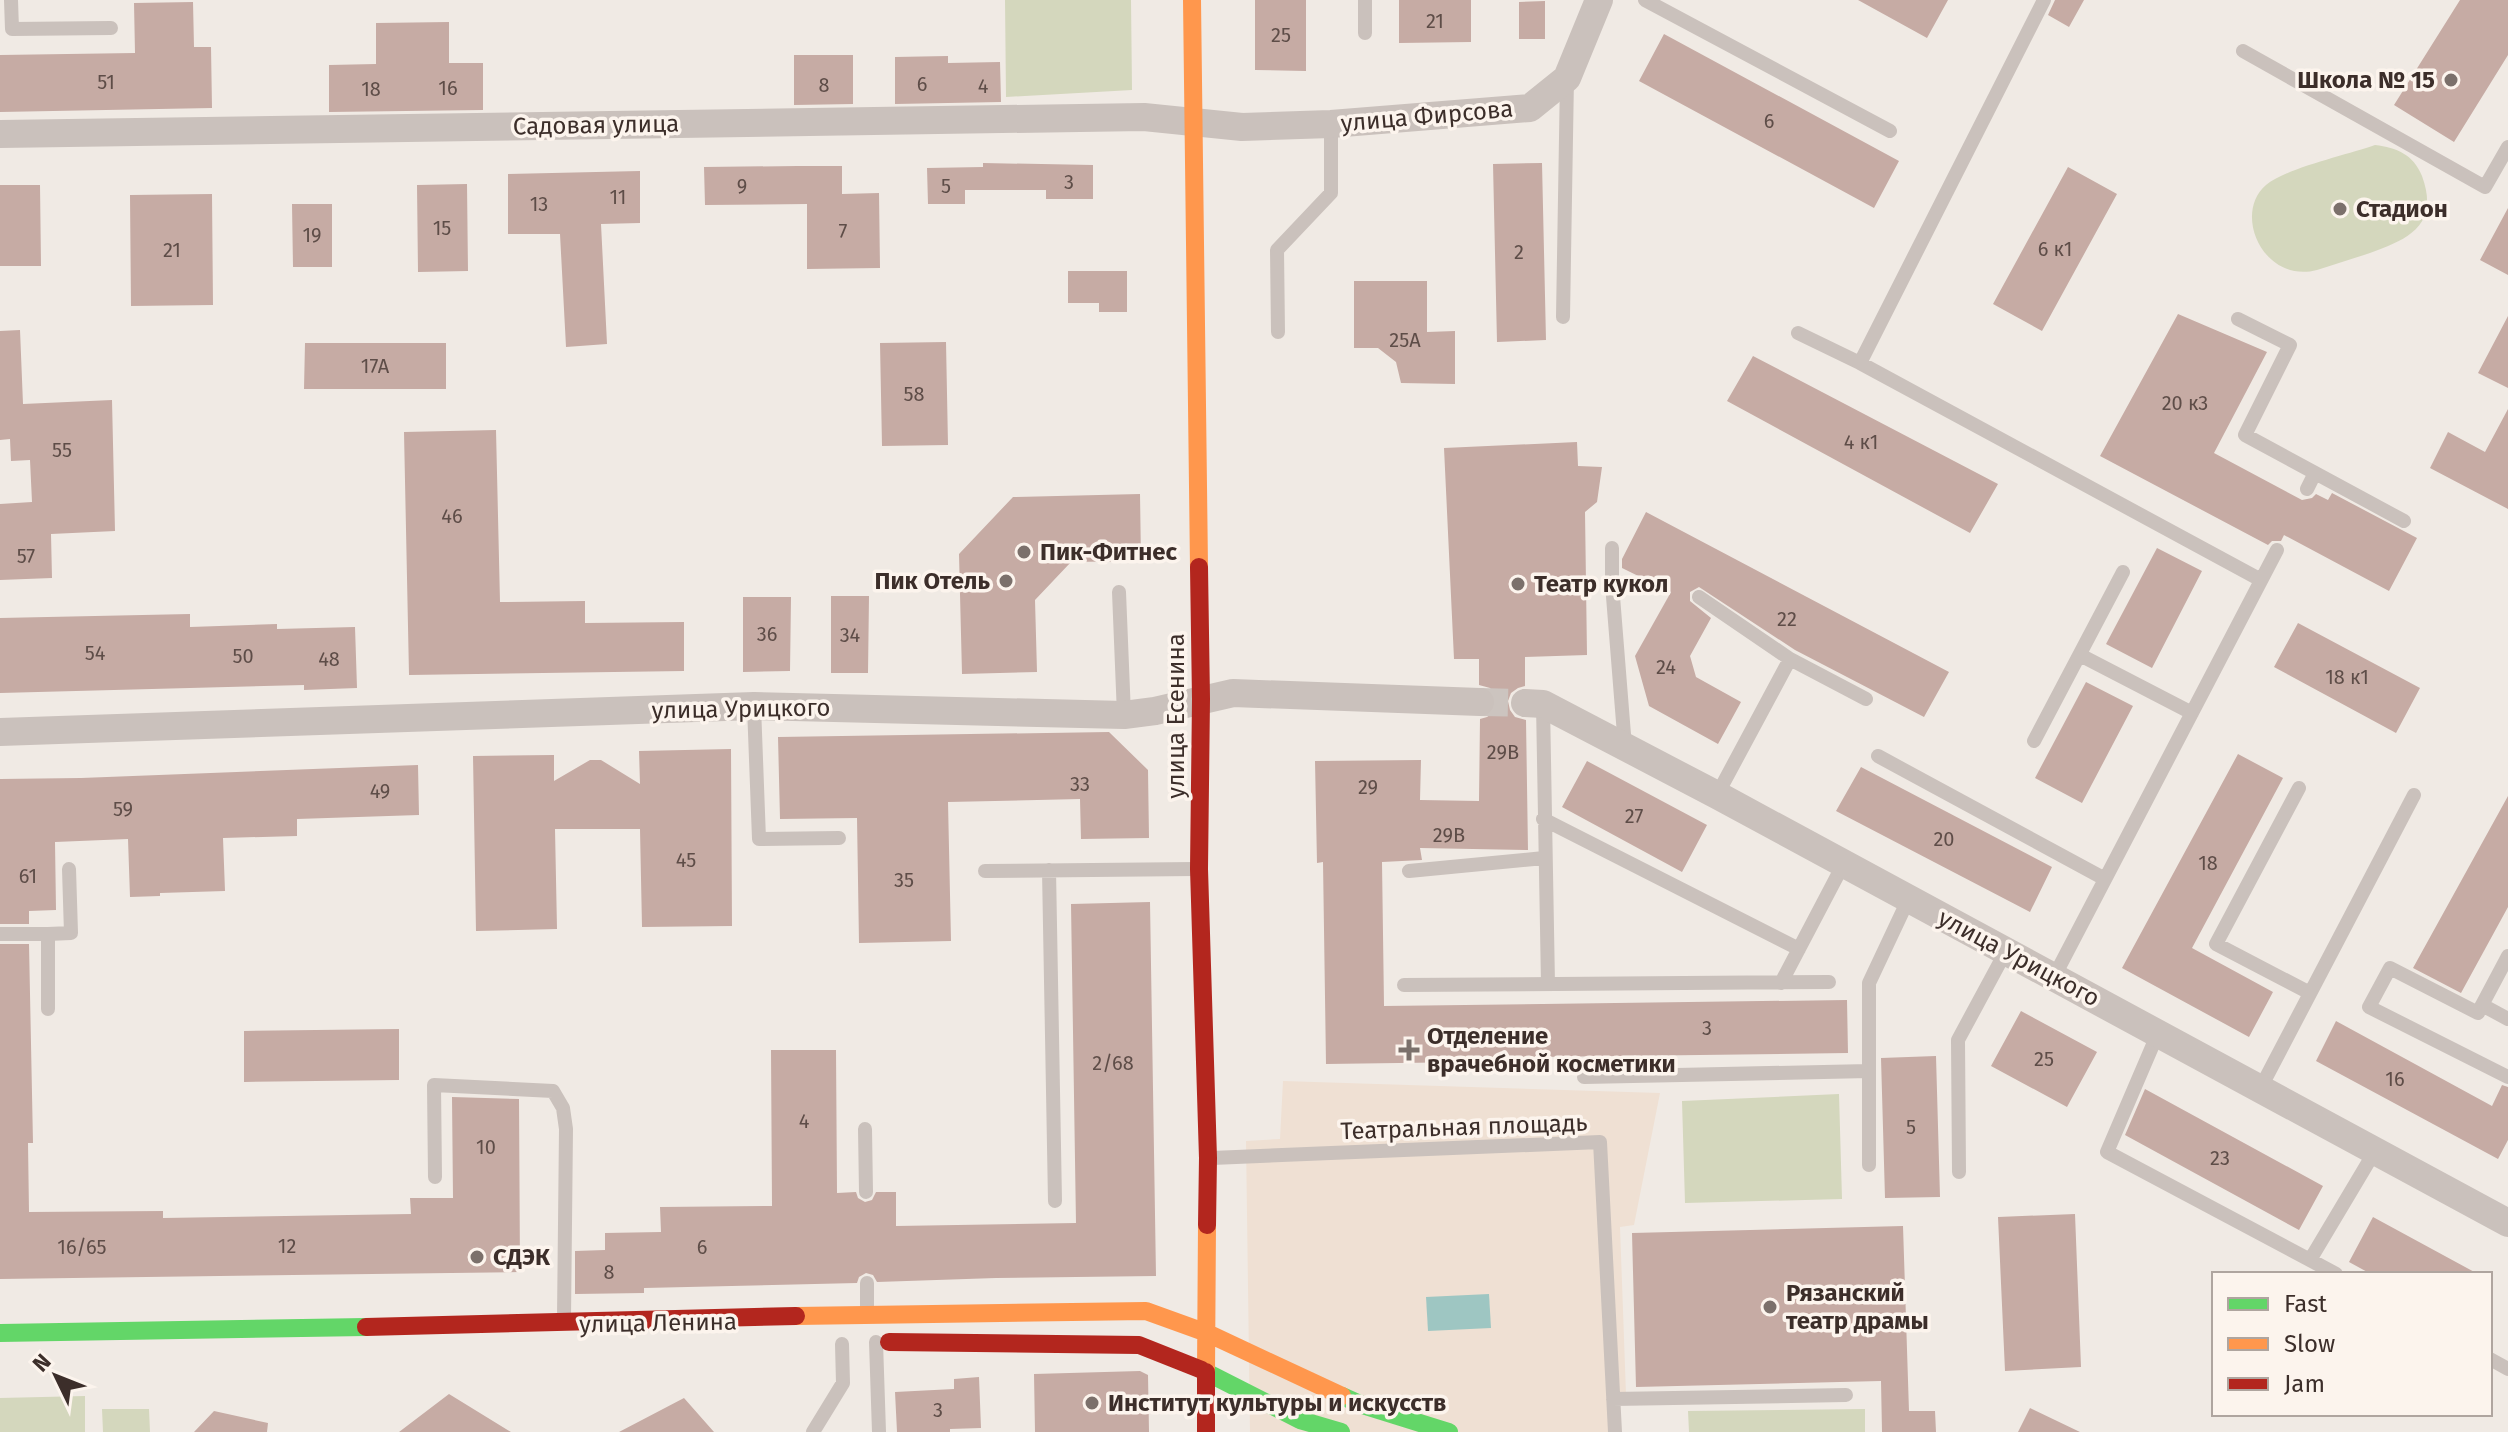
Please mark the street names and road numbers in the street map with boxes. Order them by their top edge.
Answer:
street label: улица Фирсова [1340,95,1514,137]
street label: Садовая улица [513,110,679,140]
street label: улица Есенина [1162,633,1190,799]
street label: улица Урицкого [651,693,831,725]
street label: улица Урицкого [1933,904,2105,1012]
street label: Театральная площадь [1340,1109,1588,1145]
street label: улица Ленина [579,1308,737,1338]

